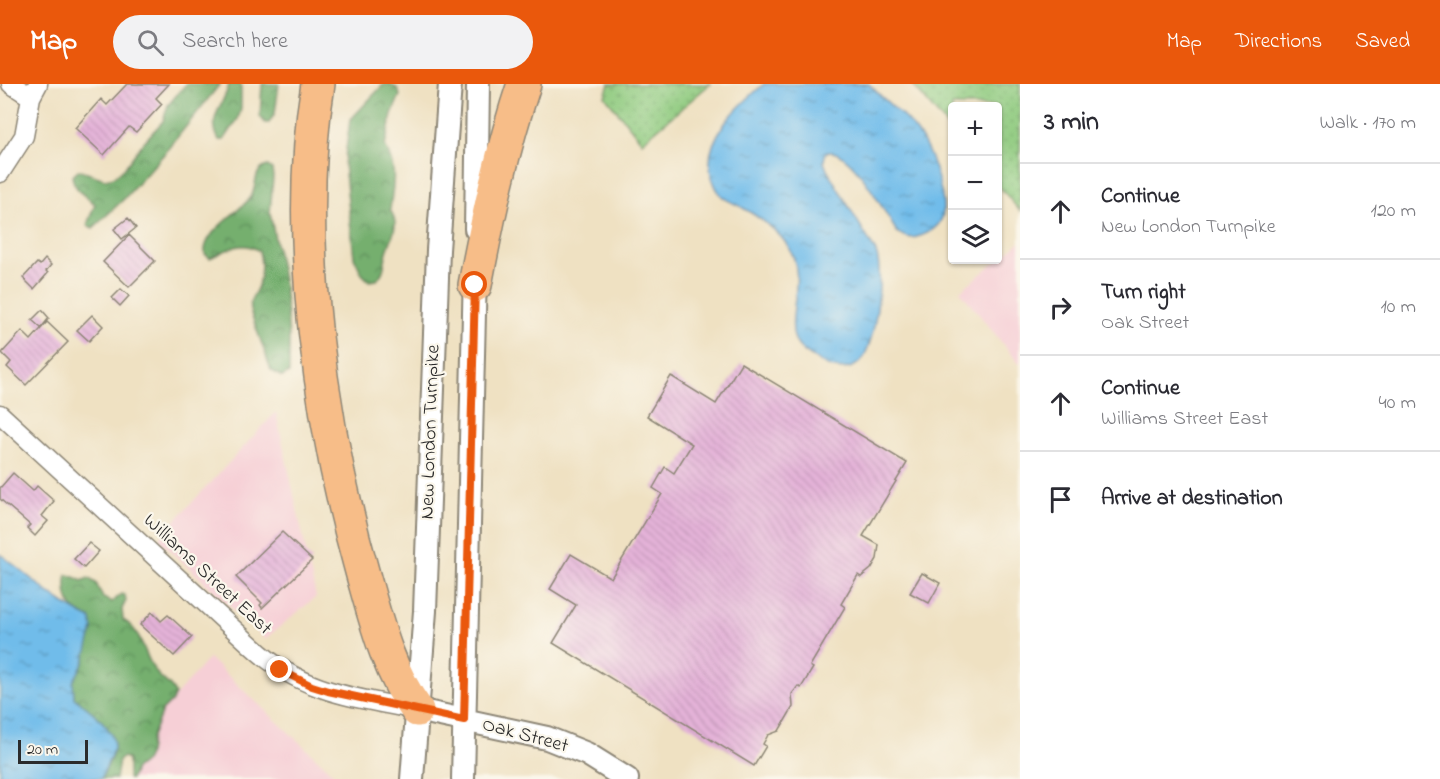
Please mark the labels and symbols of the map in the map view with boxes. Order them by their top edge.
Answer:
route start [461,271,487,297]
street label: New London Turnpike [413,344,449,520]
street label: Williams Street East [136,507,278,643]
route end [266,656,292,682]
street label: Oak Street [479,711,572,761]
scale bar [18,737,88,764]

